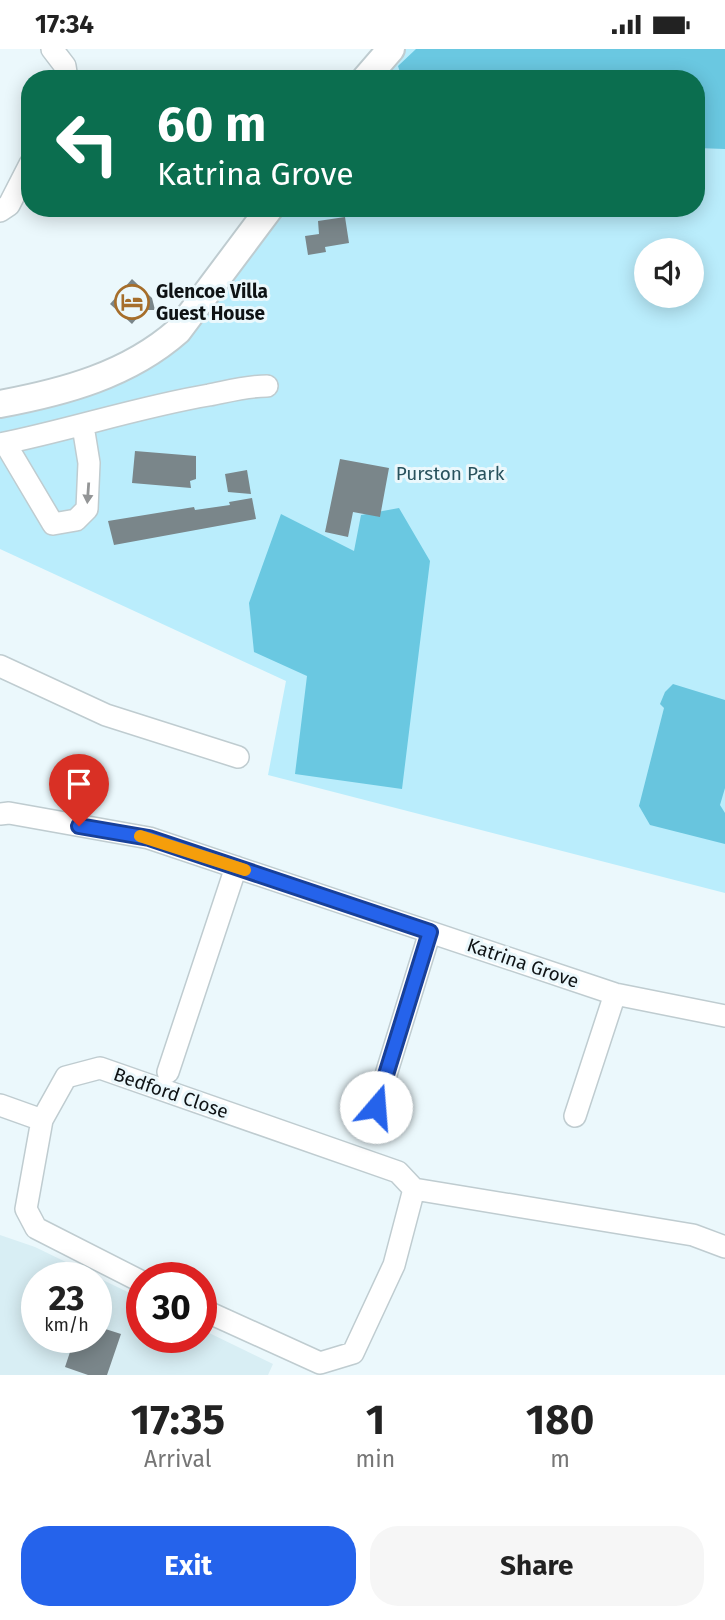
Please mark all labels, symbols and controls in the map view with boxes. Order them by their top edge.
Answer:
text: 17:34 [35,9,94,40]
text: 60 m [157,95,266,154]
icon: left [42,98,133,189]
text: Katrina Grove [157,155,354,193]
map controls [634,238,704,308]
button: sound [634,238,704,308]
place label: Glencoe Villa Guest House [156,280,268,325]
hotel icon: Glencoe Villa Guest House [113,283,151,321]
park label: Purston Park [396,462,505,485]
one-way arrow [82,483,93,505]
pin [49,754,109,826]
icon: arrive [60,765,98,803]
street label: Katrina Grove [464,933,582,993]
street label: Bedford Close [111,1063,231,1123]
position arrow [339,1070,413,1144]
speed limit sign: 30 [126,1262,217,1353]
text: 23 [48,1277,85,1319]
text: km/h [44,1314,89,1336]
text: 17:35 [131,1395,225,1445]
text: 1 [366,1395,385,1445]
text: 180 [526,1395,594,1445]
text: Arrival [144,1445,211,1473]
text: min [356,1445,395,1473]
text: m [550,1445,570,1473]
button: Exit [21,1526,356,1606]
button: Share [370,1526,704,1606]

